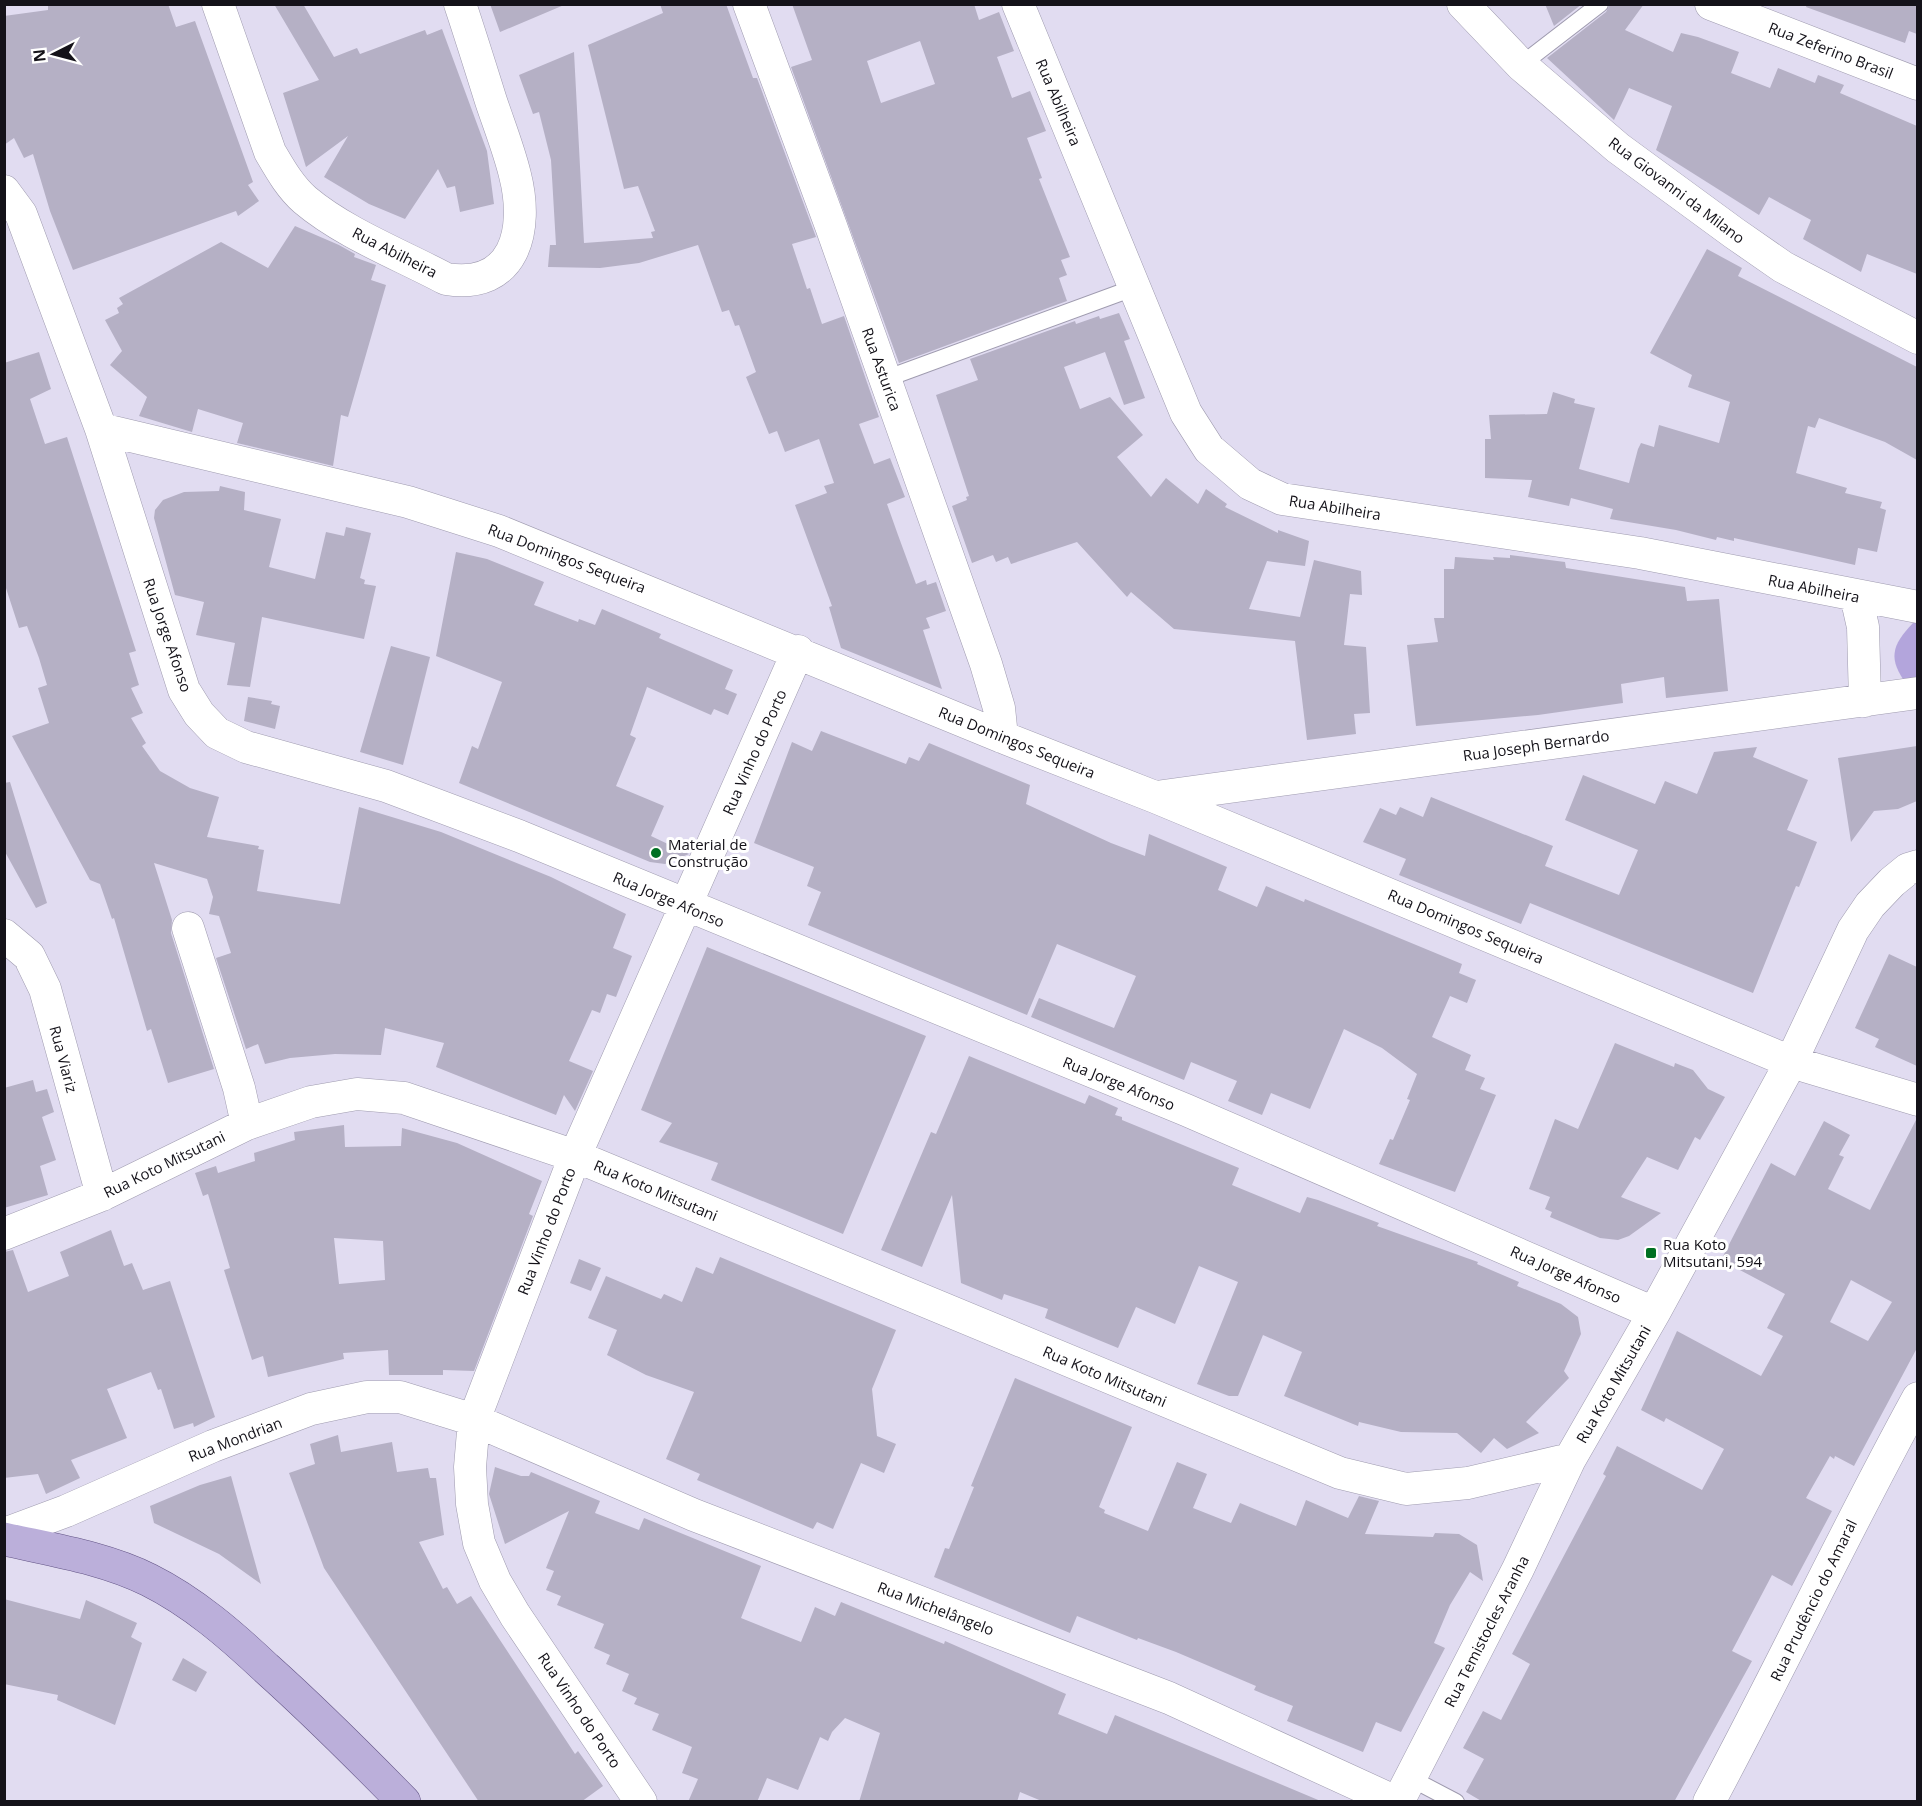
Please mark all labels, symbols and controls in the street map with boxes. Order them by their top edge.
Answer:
street label: Rua Zeferino Brasil [1766,17,1896,83]
north arrow [24,24,84,84]
text: N [27,48,51,63]
street label: Rua Abilheira [1032,55,1086,149]
street label: Rua Giovanni da Milano [1605,132,1749,248]
street label: Rua Abilheira [349,222,441,282]
street label: Rua Asturica [858,325,906,413]
street label: Rua Abilheira [1288,490,1382,524]
street label: Rua Domingos Sequeira [485,519,649,597]
street label: Rua Abilheira [1767,569,1861,607]
street label: Rua Jorge Afonso [139,575,197,695]
street label: Rua Vinho do Porto [717,686,791,818]
street label: Rua Domingos Sequeira [936,701,1098,783]
street label: Rua Joseph Bernardo [1461,725,1611,765]
place label: Material de Construção [668,834,748,871]
marker: Material de Construção [649,846,663,860]
street label: Rua Jorge Afonso [610,866,728,932]
street label: Rua Domingos Sequeira [1385,884,1547,968]
street label: Rua Viariz [45,1023,83,1095]
street label: Rua Jorge Afonso [1060,1051,1178,1115]
street label: Rua Koto Mitsutani [100,1126,228,1202]
street label: Rua Koto Mitsutani [591,1155,721,1225]
street label: Rua Vinho do Porto [512,1164,580,1298]
place label: Rua Koto Mitsutani, 594 [1663,1234,1763,1271]
street label: Rua Jorge Afonso [1507,1241,1625,1307]
marker: Rua Koto Mitsutani, 594 [1644,1246,1658,1260]
street label: Rua Koto Mitsutani [1571,1321,1655,1447]
street label: Rua Koto Mitsutani [1040,1341,1170,1411]
street label: Rua Mondrian [185,1412,285,1466]
street label: Rua Prudêncio do Amaral [1765,1516,1861,1684]
street label: Rua Temistocles Aranha [1439,1552,1533,1710]
street label: Rua Michelângelo [875,1577,997,1639]
street label: Rua Vinho do Porto [534,1648,626,1772]

